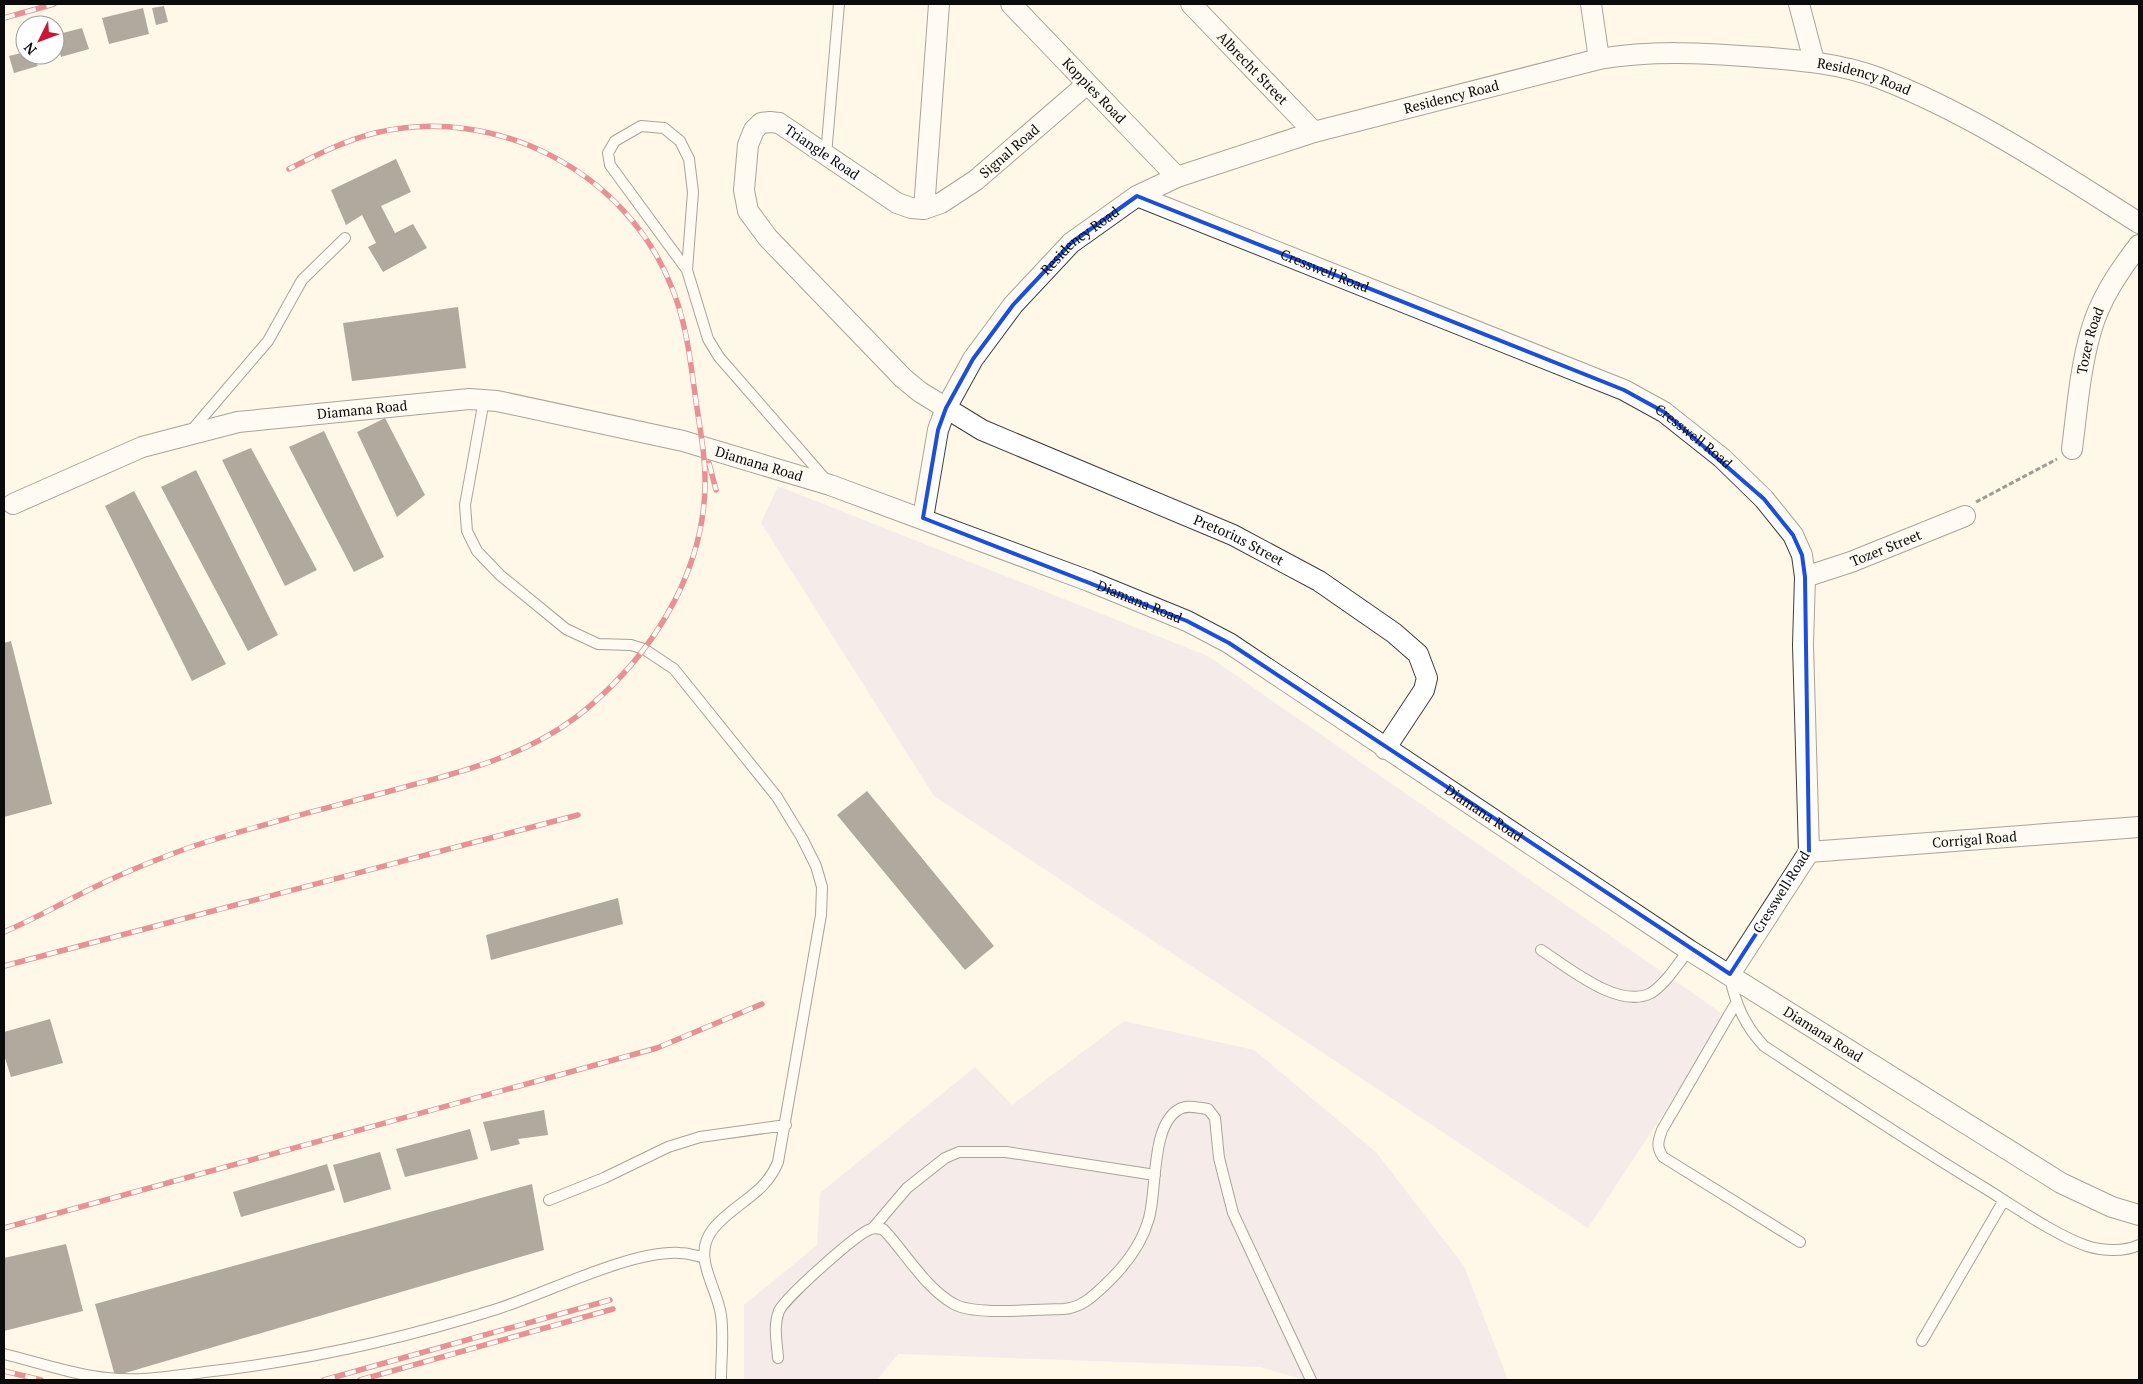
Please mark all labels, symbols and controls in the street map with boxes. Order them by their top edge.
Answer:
north arrow [15,15,65,65]
street label: Albrecht Street [1213,27,1293,109]
text: N [19,38,41,59]
street label: Koppies Road [1059,53,1131,127]
street label: Residency Road [1816,53,1914,99]
street label: Residency Road [1402,75,1501,118]
street label: Signal Road [975,119,1043,182]
street label: Triangle Road [781,120,864,184]
street label: Residency Road [1036,202,1123,279]
street label: Cresswell Road [1278,244,1372,297]
street label: Tozer Road [2072,303,2108,376]
street label: Diamana Road [316,395,408,423]
street label: Cresswell Road [1652,399,1737,472]
street label: Diamana Road [713,441,805,485]
street label: Pretorius Street [1191,510,1288,570]
street label: Tozer Street [1847,524,1925,570]
street label: Diamana Road [1094,575,1185,627]
street label: Diamana Road [1441,780,1527,846]
street label: Corrigal Road [1932,826,2018,852]
street label: Cresswell Road [1748,847,1814,937]
street label: Diamana Road [1780,1002,1867,1066]

